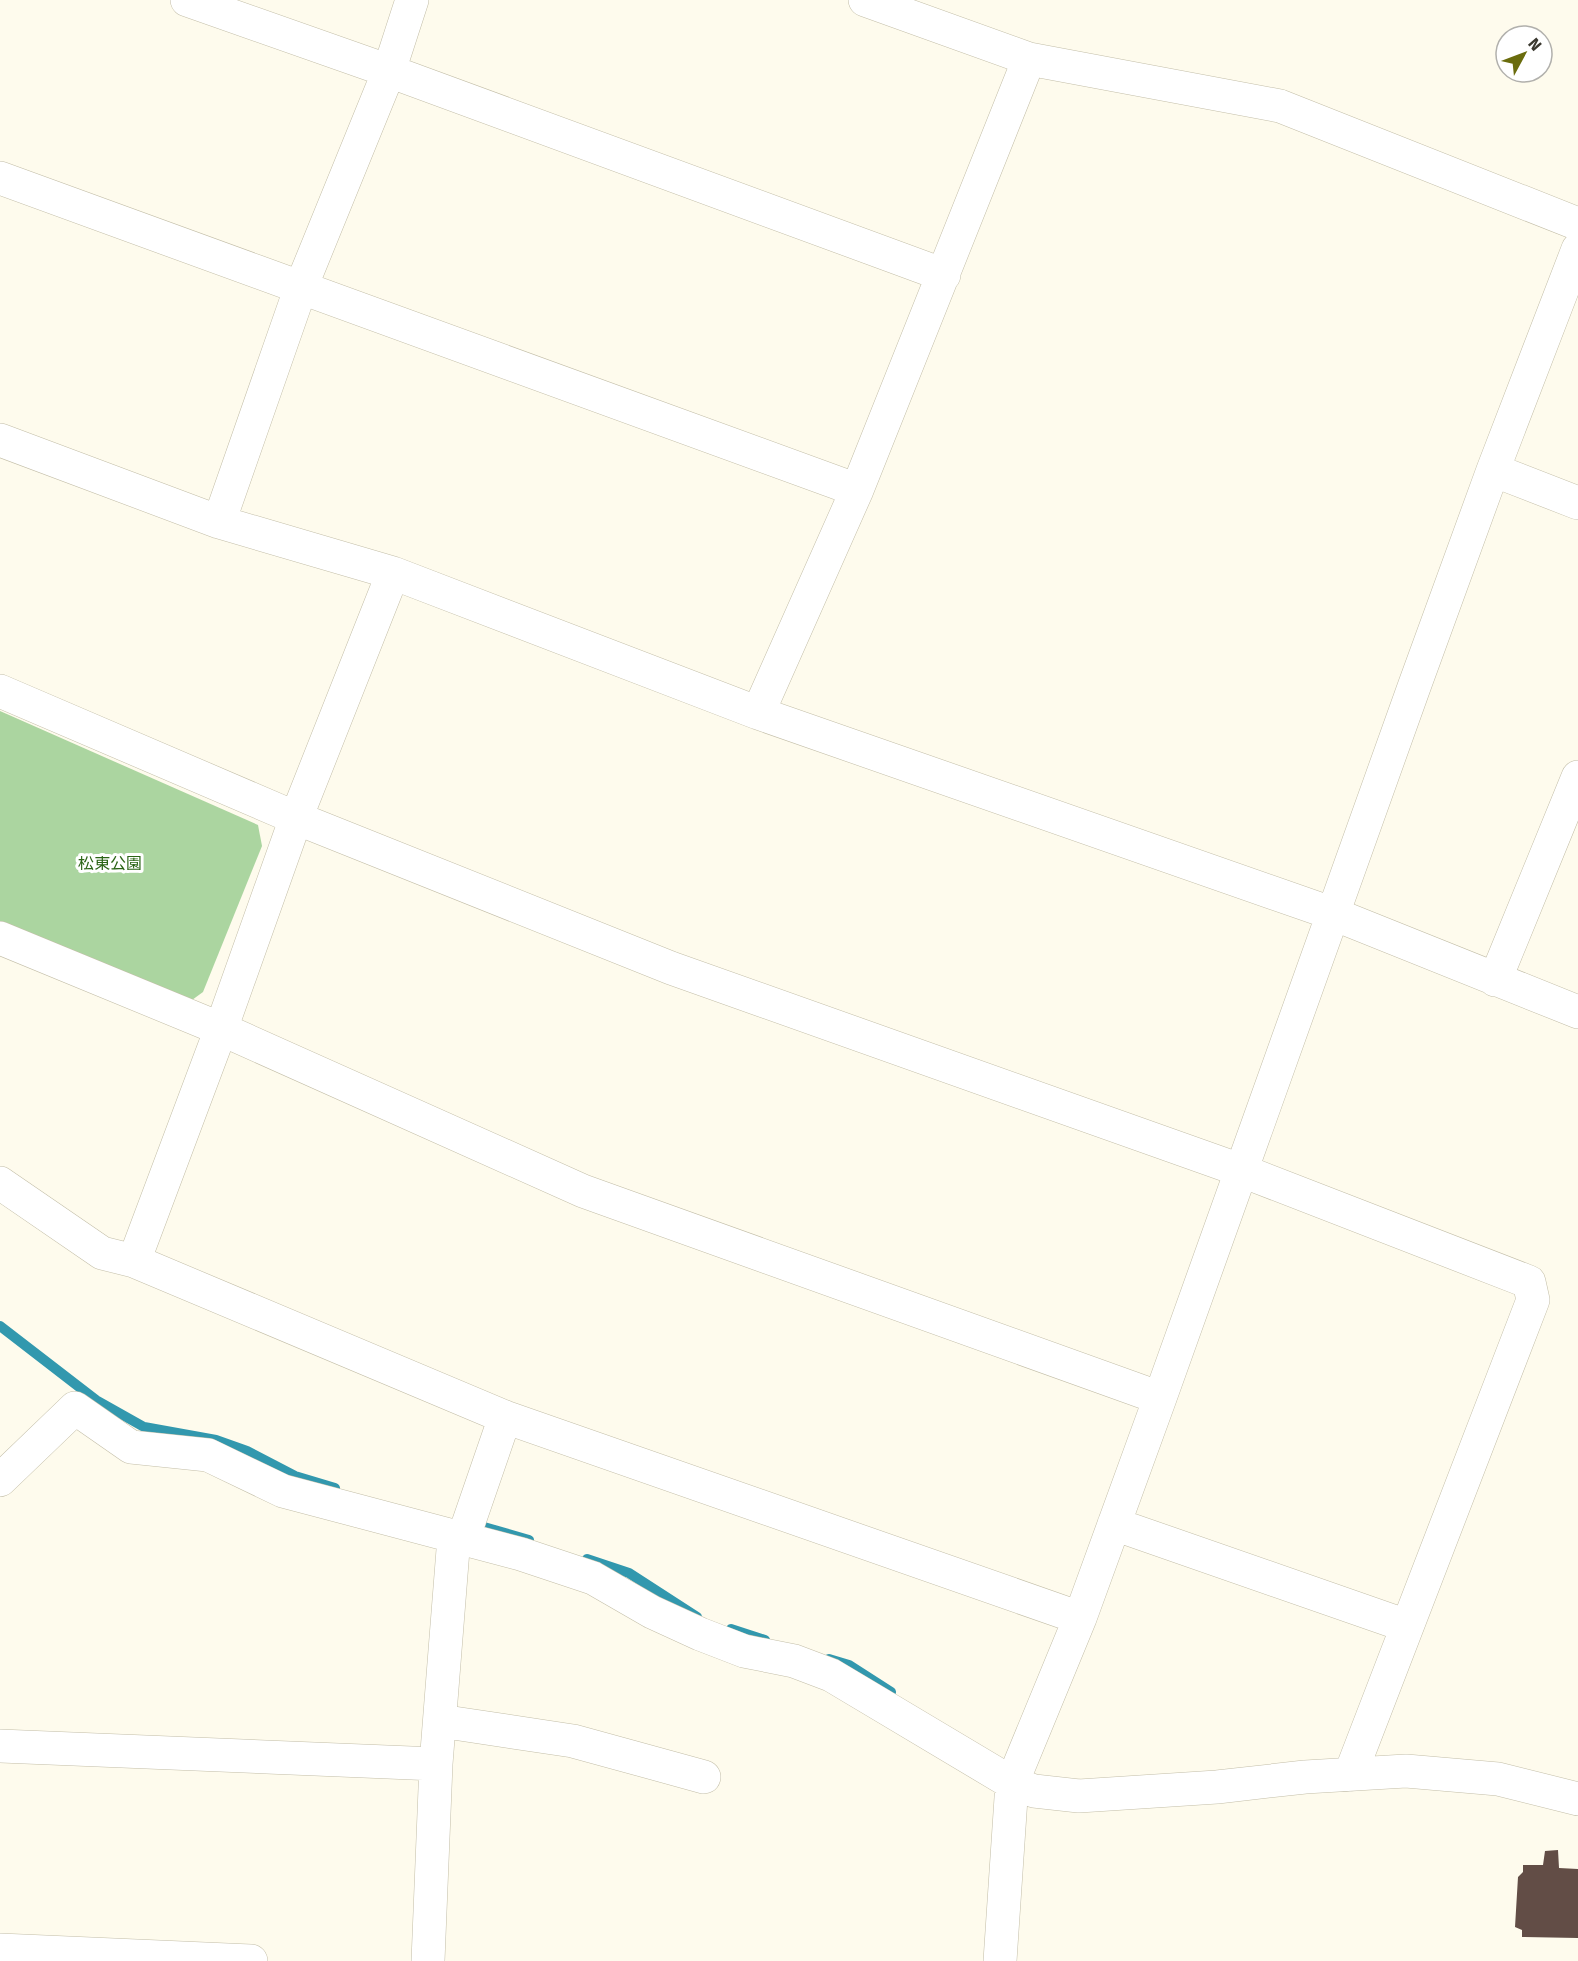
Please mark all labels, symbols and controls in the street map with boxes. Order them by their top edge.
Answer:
north arrow [1494,24,1554,84]
text: N [1524,34,1546,55]
park label: 松東公園 [78,854,142,873]

